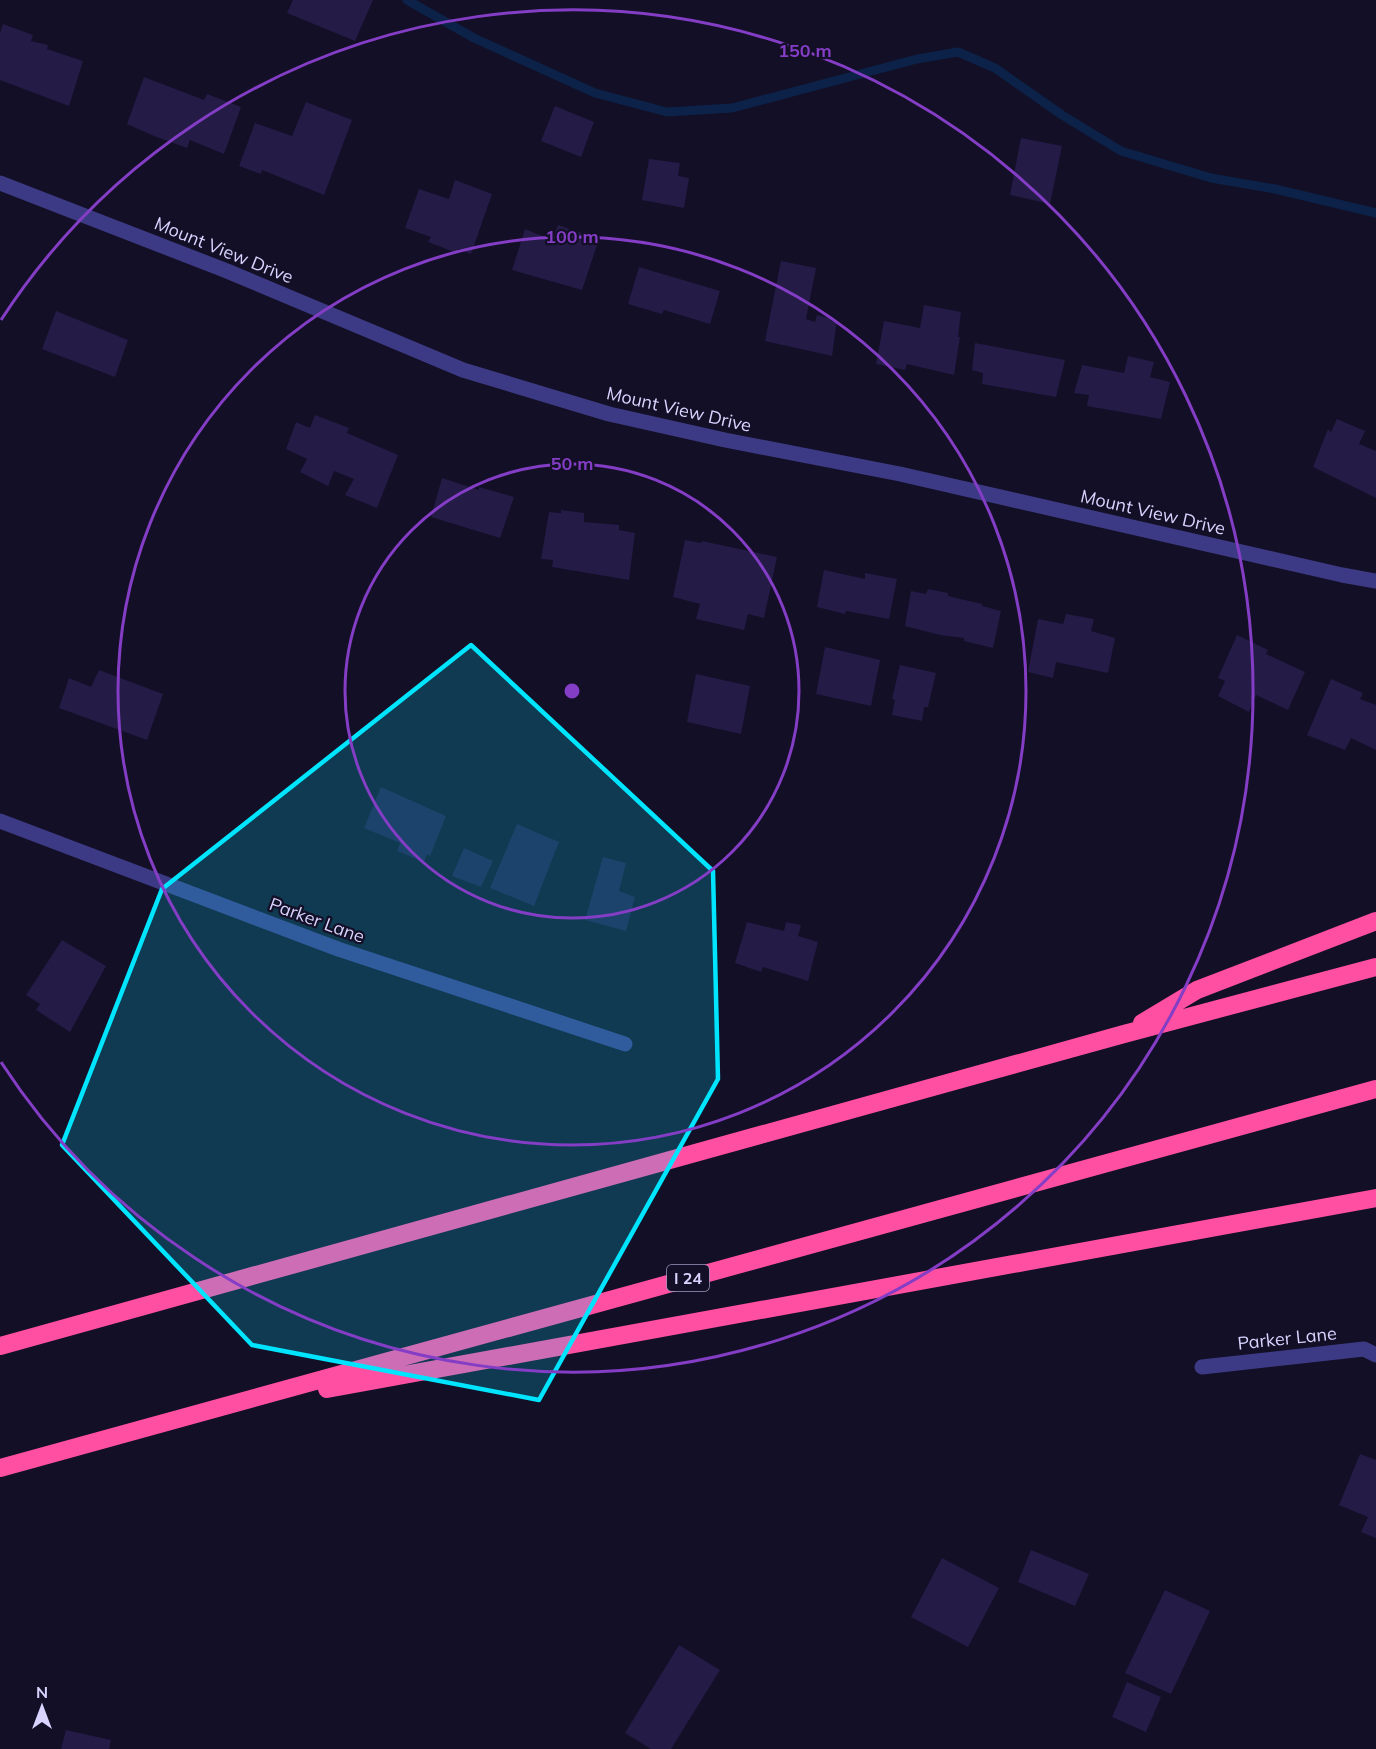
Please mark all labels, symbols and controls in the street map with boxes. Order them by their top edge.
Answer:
text: 150 m [778,39,832,62]
street label: Mount View Drive [151,212,297,288]
text: 100 m [545,225,599,248]
street label: Mount View Drive [604,381,754,437]
text: 50 m [551,452,593,475]
street label: Mount View Drive [1078,484,1228,540]
centre of rings [562,681,582,701]
street label: Parker Lane [266,892,368,948]
road number: I 24 [667,1265,709,1291]
street label: Parker Lane [1236,1321,1338,1355]
north arrow [12,1677,72,1737]
text: N [36,1682,48,1702]

